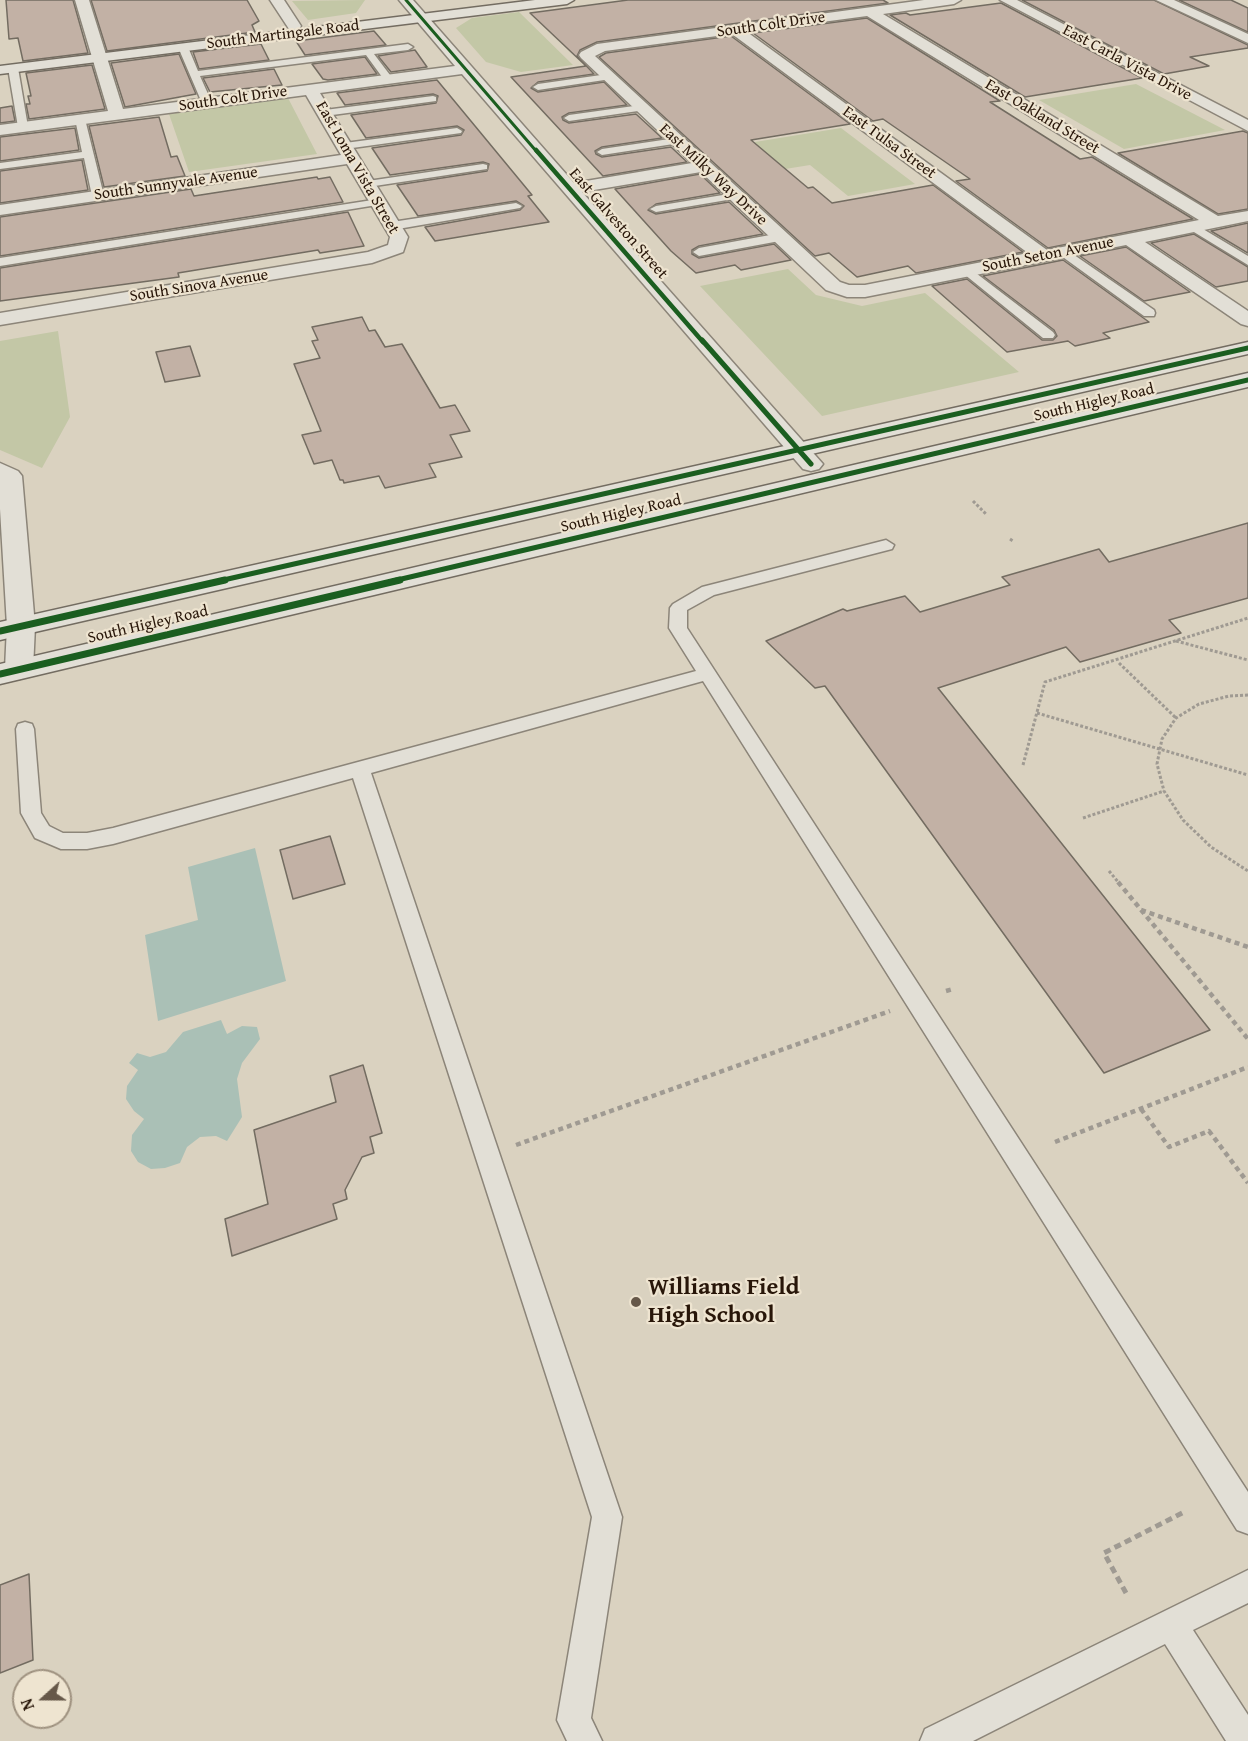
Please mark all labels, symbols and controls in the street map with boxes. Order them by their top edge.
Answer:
street label: South Colt Drive [716,8,826,42]
street label: South Martingale Road [206,16,360,54]
street label: East Carla Vista Drive [1059,21,1195,105]
street label: East Oakland Street [981,75,1103,159]
street label: South Colt Drive [178,82,288,116]
street label: East Loma Vista Street [311,98,403,238]
street label: East Tulsa Street [838,103,940,183]
street label: East Milky Way Drive [655,120,771,230]
street label: South Sunnyvale Avenue [93,163,259,205]
street label: East Galveston Street [565,165,671,283]
street label: South Seton Avenue [981,233,1115,277]
street label: South Sinova Avenue [128,266,270,306]
street label: South Higley Road [1032,380,1156,426]
street label: South Higley Road [559,491,683,537]
street label: South Higley Road [86,602,210,648]
place label: Williams Field High School [648,1274,799,1330]
marker: Williams Field High School [629,1295,643,1309]
north arrow [12,1669,72,1729]
text: N [14,1695,40,1714]

